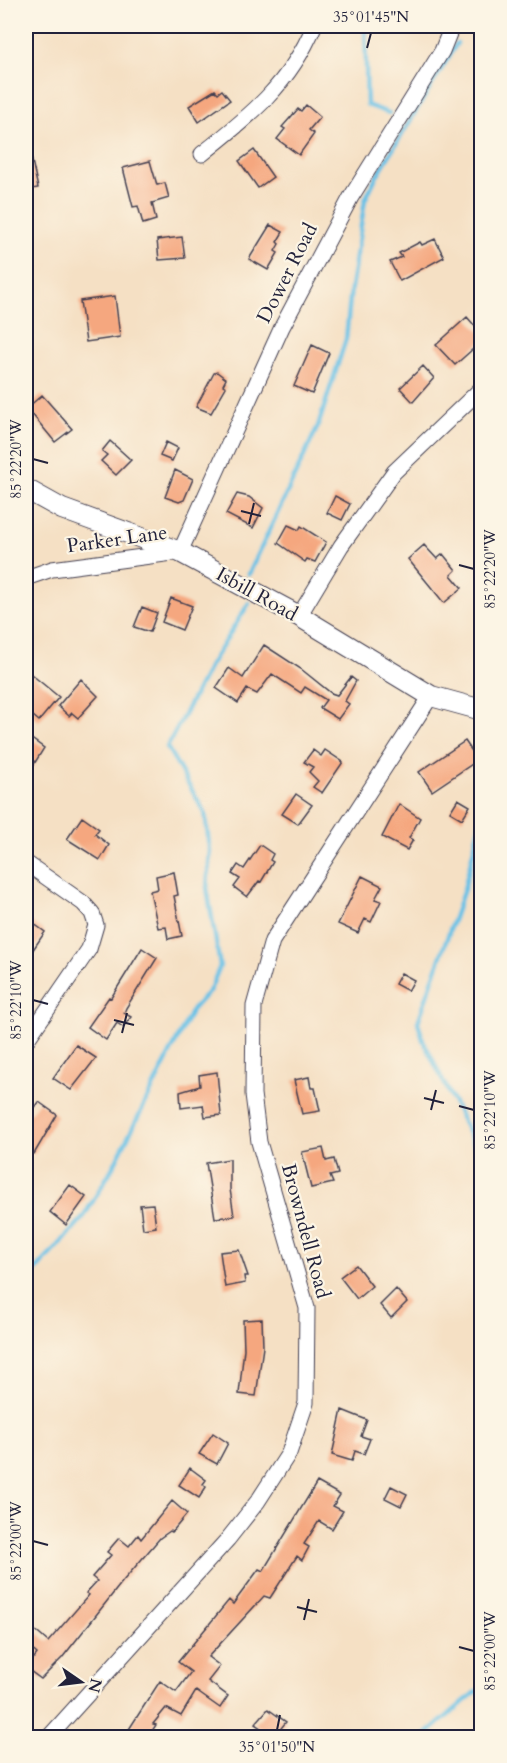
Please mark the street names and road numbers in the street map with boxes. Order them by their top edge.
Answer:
street label: Dower Road [250,218,324,328]
street label: Parker Lane [65,519,169,559]
street label: Isbill Road [211,561,303,628]
street label: Browndell Road [275,1161,337,1302]

